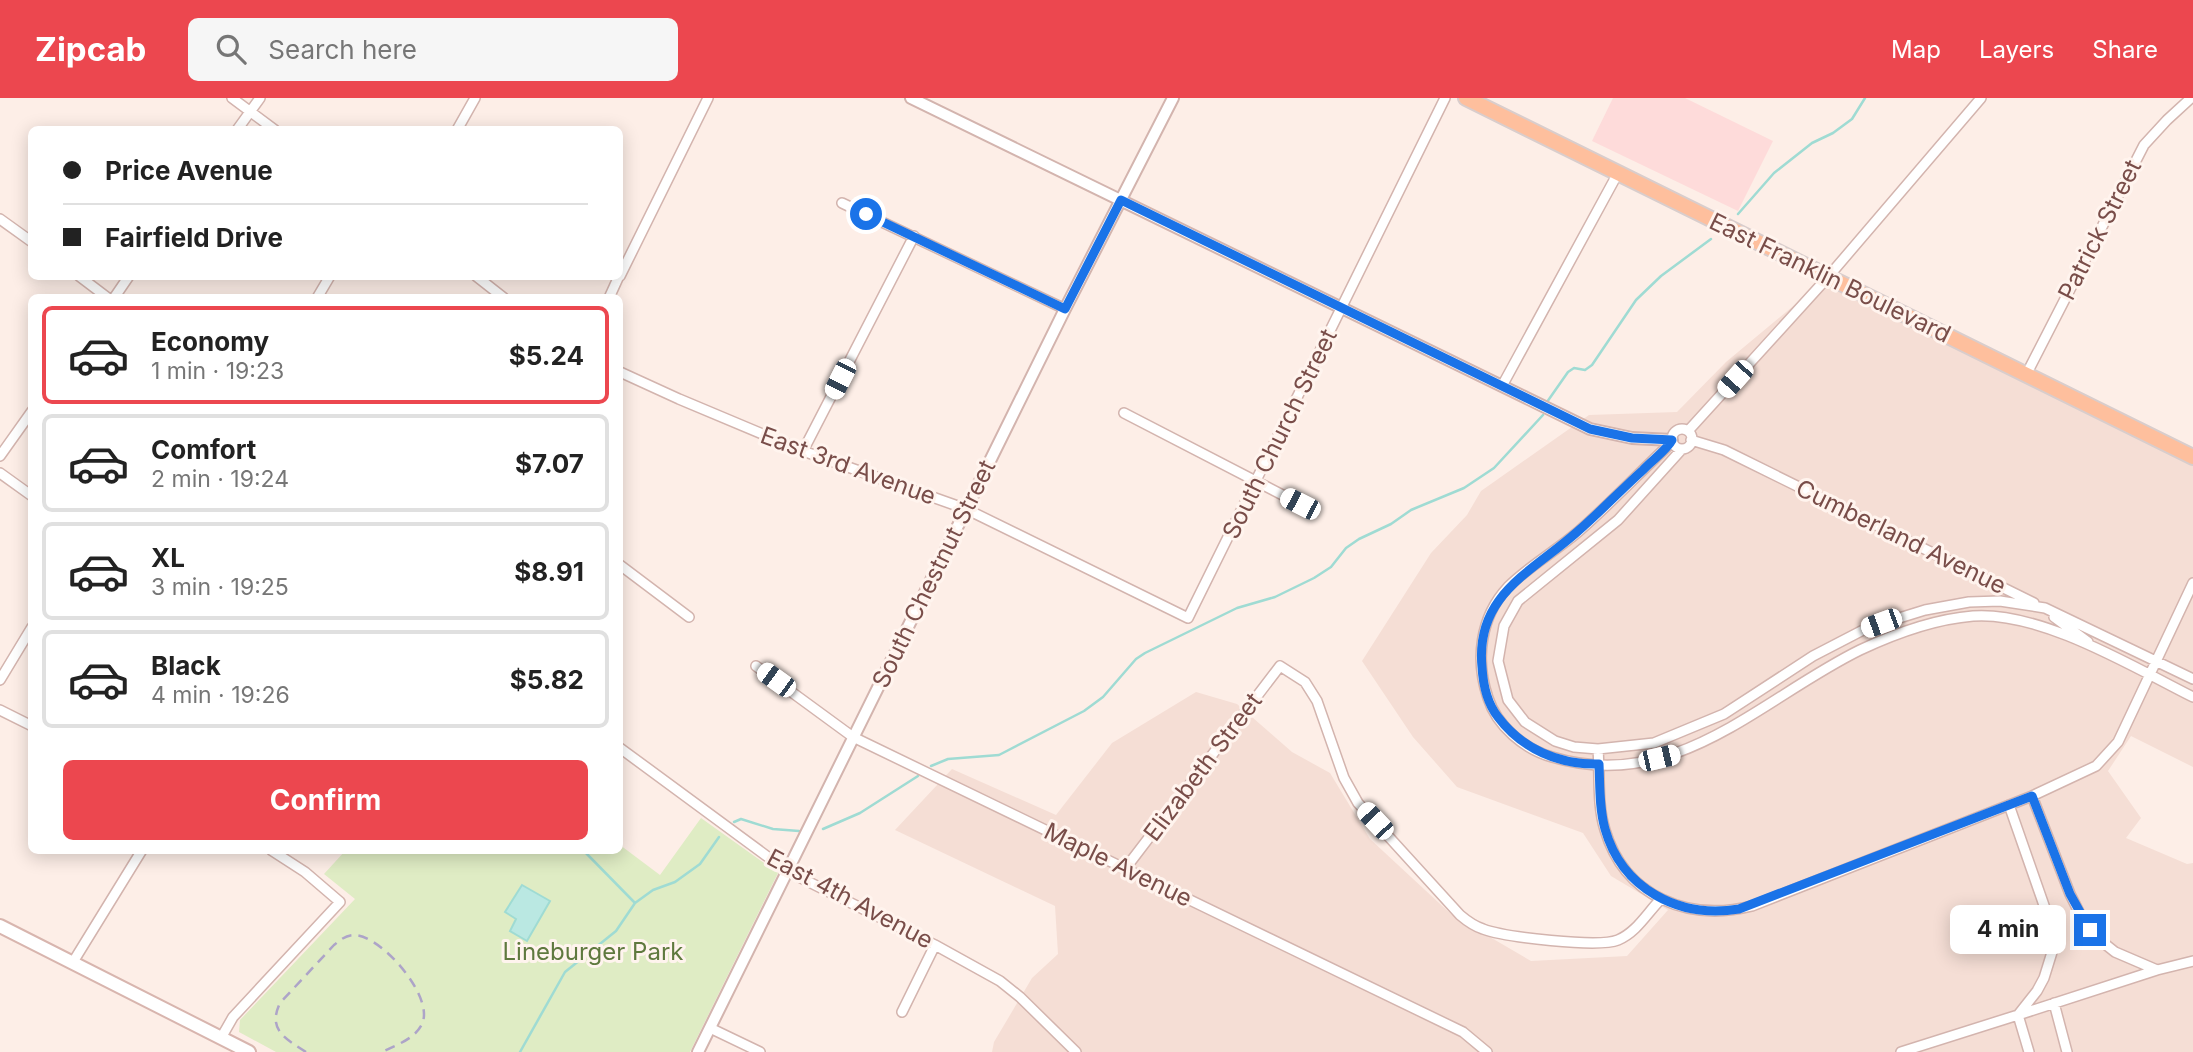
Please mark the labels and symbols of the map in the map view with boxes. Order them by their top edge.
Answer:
street label: Patrick Street [2052,155,2147,305]
route start [850,198,882,230]
street label: East Franklin Boulevard [1705,206,1956,349]
street label: South Church Street [1216,324,1343,543]
car [822,356,859,402]
car [1714,356,1757,402]
street label: East 3rd Avenue [757,420,940,511]
street label: South Chestnut Street [866,455,1001,692]
street label: Cumberland Avenue [1791,473,2011,600]
car [1277,485,1324,523]
car [1858,606,1905,640]
car [753,659,800,701]
street label: Elizabeth Street [1137,687,1268,846]
car [1637,743,1682,773]
car [1353,798,1398,844]
street label: Maple Avenue [1040,816,1197,913]
street label: East 4th Avenue [762,843,938,955]
callout: 4 min [1950,906,2066,954]
route end [2074,914,2106,946]
park label: Lineburger Park [503,937,683,966]

